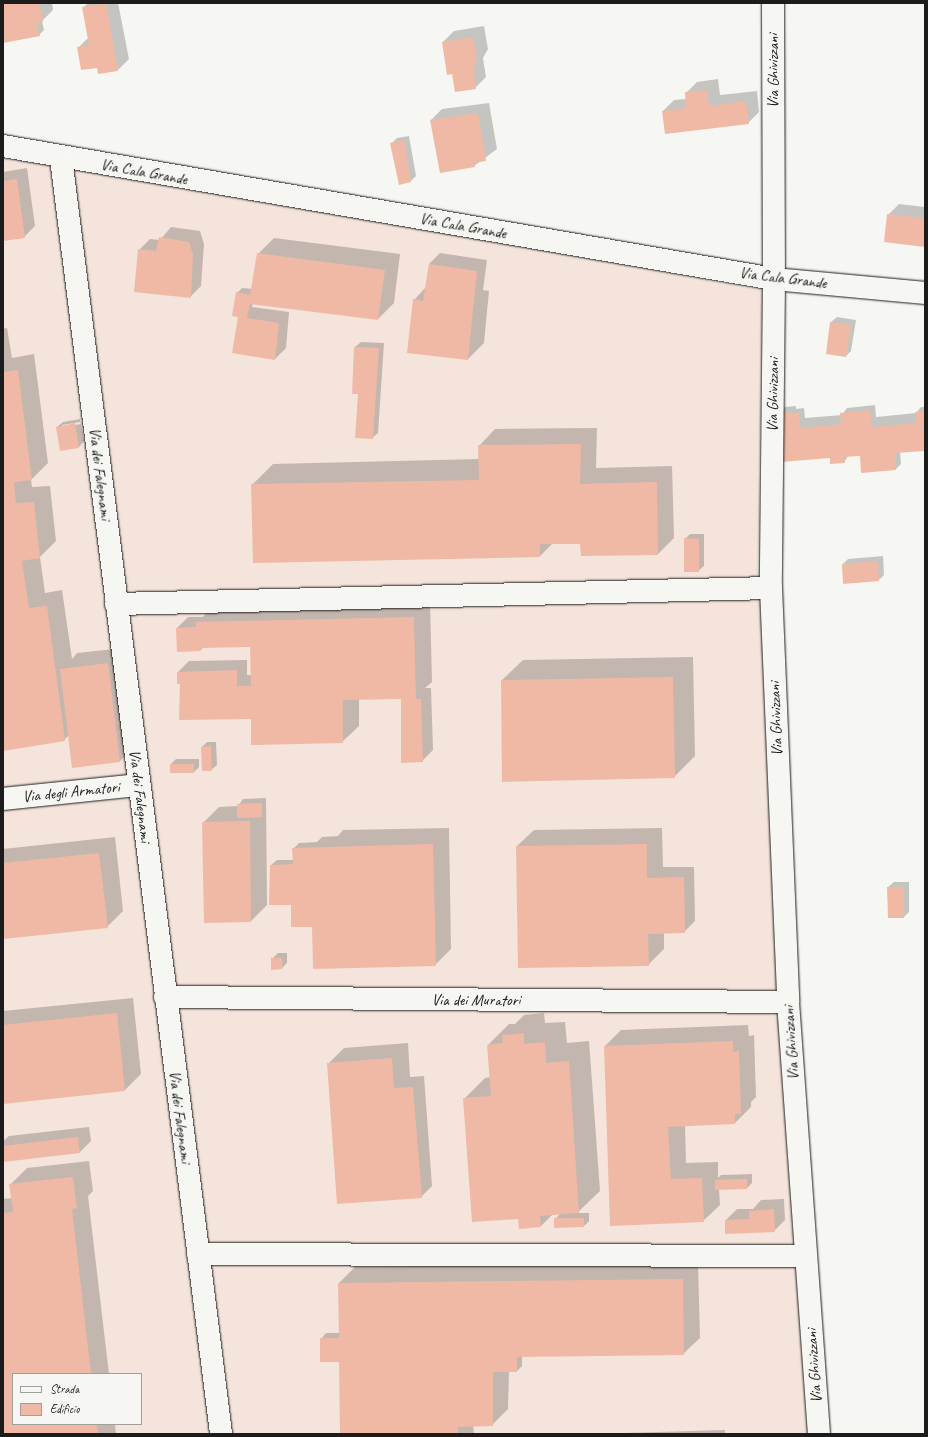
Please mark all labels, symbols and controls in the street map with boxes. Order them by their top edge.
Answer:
street label: Via Ghivizzani [763,34,783,108]
street label: Via Cala Grande [99,155,189,189]
street label: Via Cala Grande [418,209,508,243]
street label: Via Cala Grande [738,263,828,293]
street label: Via Ghivizzani [763,358,783,432]
street label: Via dei Falegnami [85,427,115,521]
street label: Via Ghivizzani [765,681,787,757]
street label: Via dei Falegnami [125,749,155,843]
street label: Via degli Armatori [21,777,121,807]
street label: Via dei Muratori [432,990,520,1010]
street label: Via Ghivizzani [779,1005,803,1081]
street label: Via dei Falegnami [165,1070,195,1164]
street label: Via Ghivizzani [802,1328,826,1404]
legend [12,1373,142,1425]
text: Strada [50,1381,79,1397]
text: Edificio [50,1401,80,1417]

